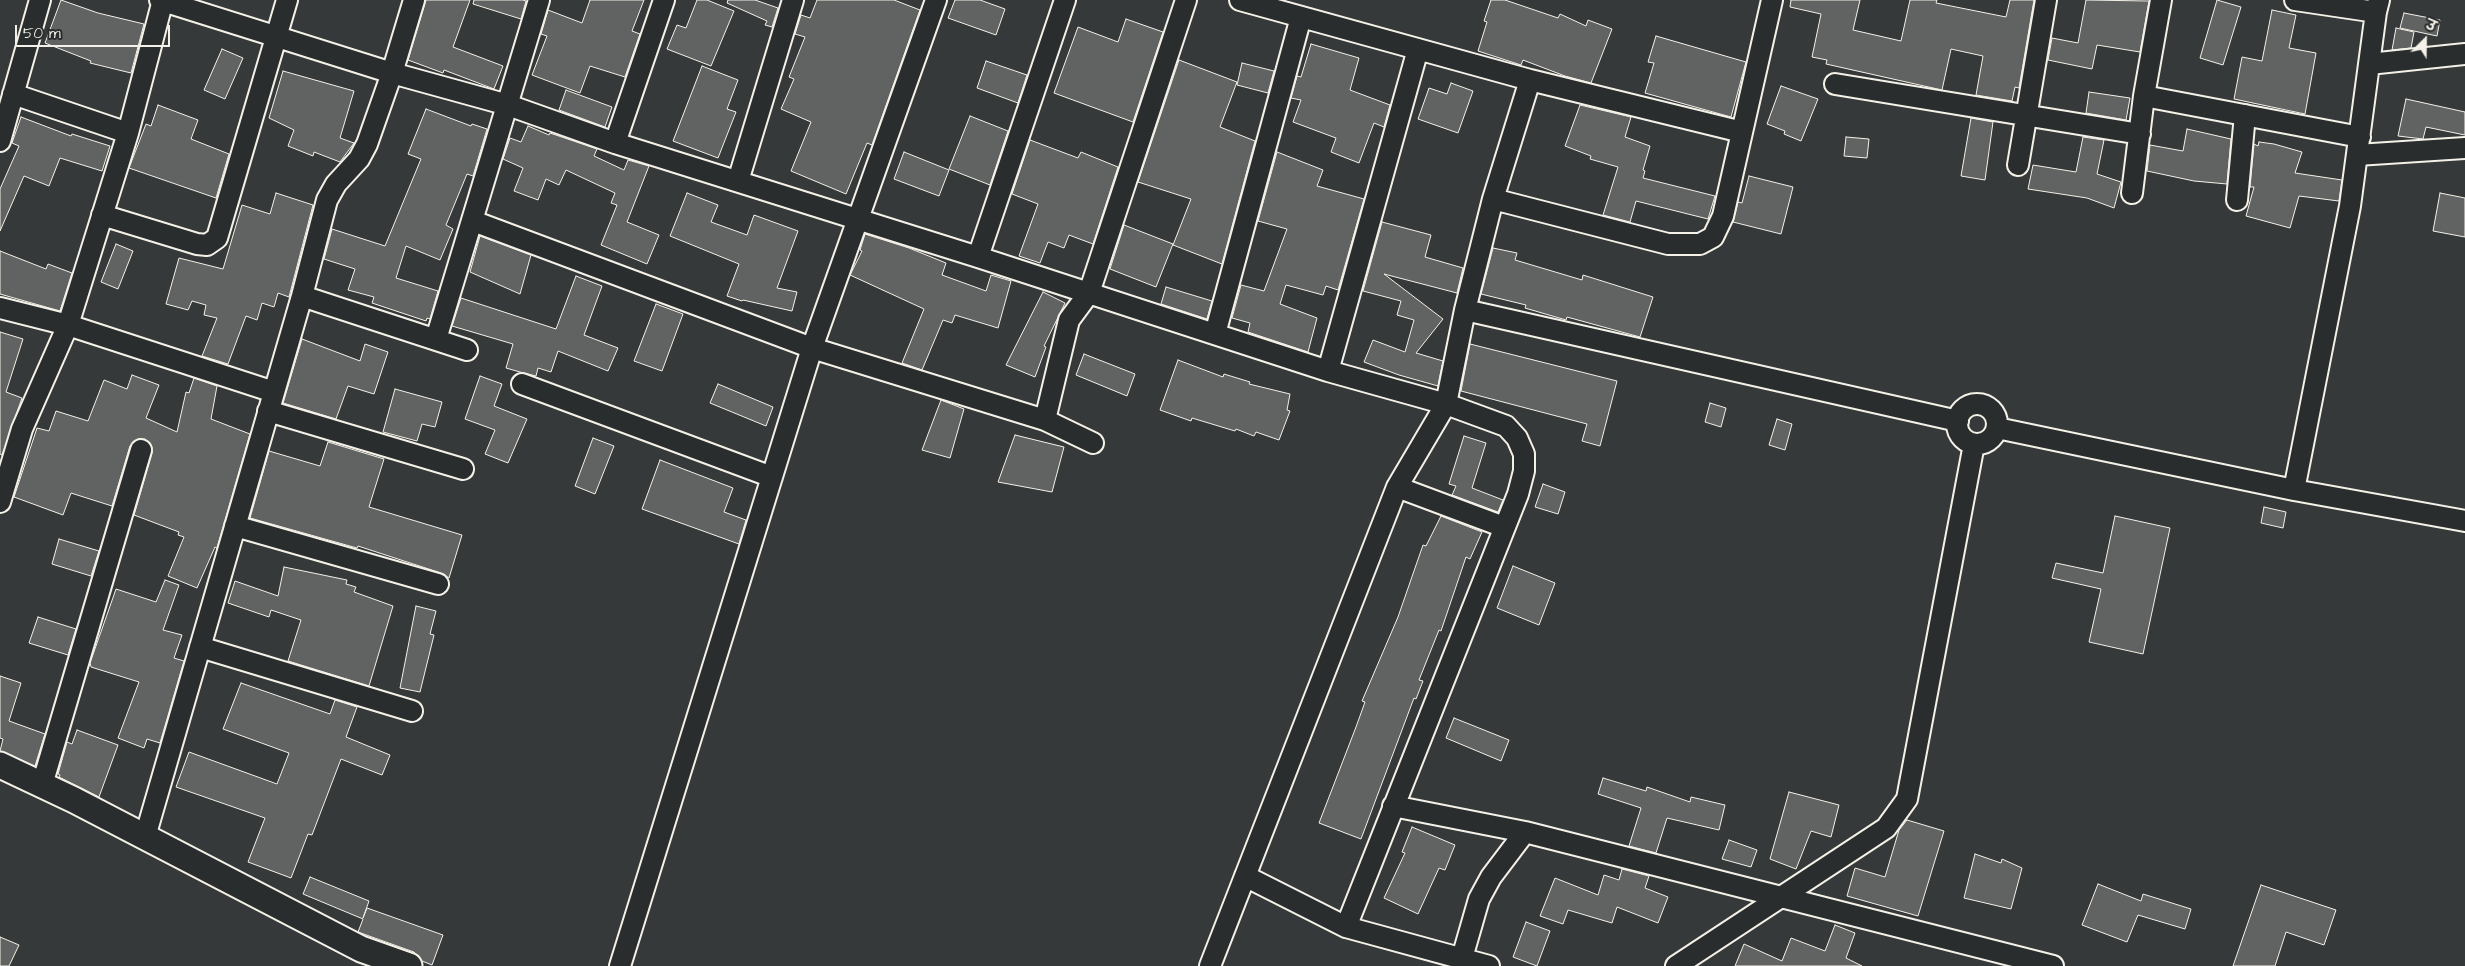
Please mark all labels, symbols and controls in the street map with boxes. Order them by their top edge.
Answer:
scale bar [18,15,172,47]
north arrow [2400,15,2450,65]
text: उ [2423,15,2439,37]
text: 50 m [23,23,61,44]

